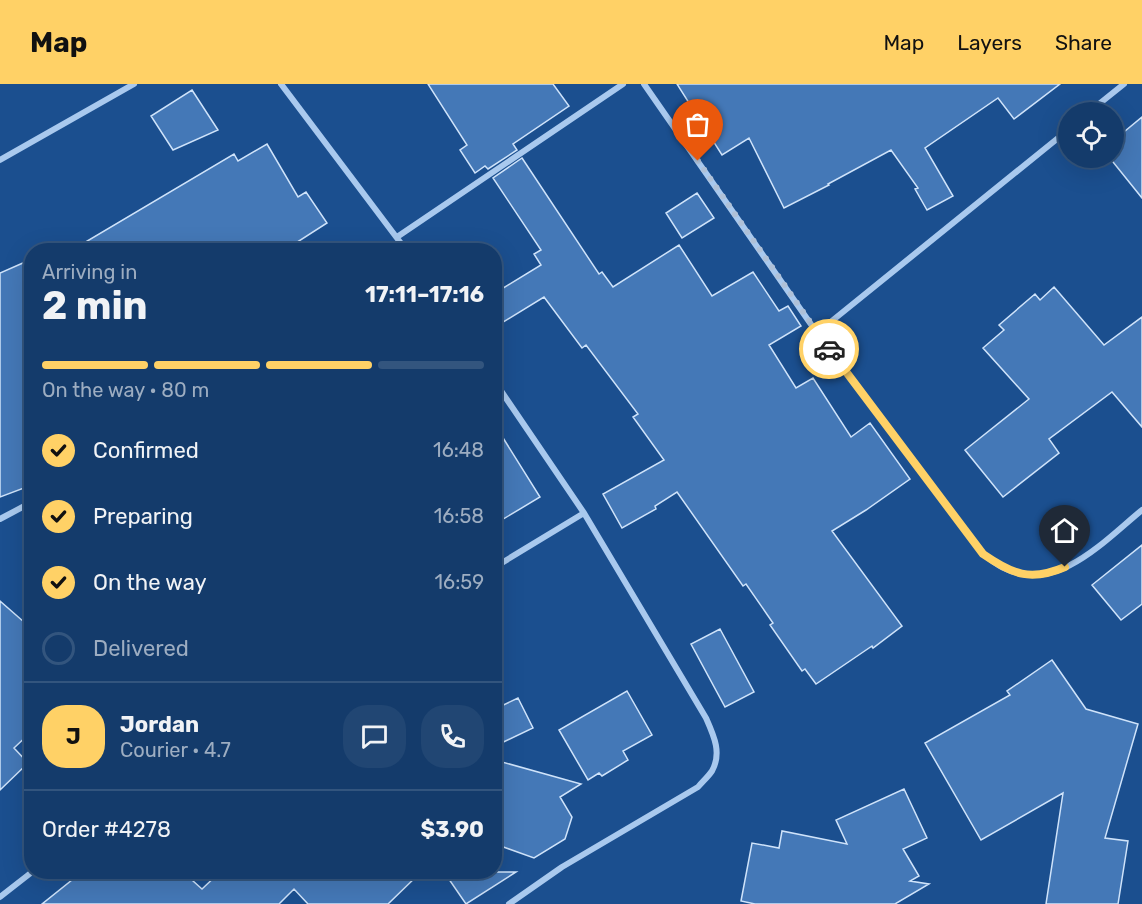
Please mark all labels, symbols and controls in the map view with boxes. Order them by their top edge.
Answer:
text: Map [30,26,87,59]
text: Map [883,30,924,55]
text: Layers [957,30,1022,55]
text: Share [1055,30,1112,55]
pin [672,99,723,161]
map controls [1058,102,1124,168]
button: locate [1058,102,1124,168]
icon: bag [681,108,714,141]
text: Arriving in [42,260,137,284]
text: 17:11–17:16 [365,281,484,308]
text: 2 min [42,283,148,329]
courier [799,319,859,379]
icon: car [813,333,846,366]
text: On the way · 80 m [42,378,209,402]
icon: check [42,434,75,467]
text: Confirmed [93,437,199,464]
text: 16:48 [433,438,484,462]
icon: check [42,500,75,533]
text: Preparing [93,503,193,530]
text: 16:58 [434,504,484,528]
pin [1039,505,1090,567]
icon: home [1048,514,1081,547]
icon: check [42,566,75,599]
text: On the way [93,569,207,596]
text: 16:59 [435,570,484,594]
text: Delivered [93,635,189,662]
button: chat [343,705,406,768]
button: phone [421,705,484,768]
text: Jordan [120,711,199,738]
text: J [66,723,81,750]
text: Courier · 4.7 [120,738,231,762]
text: Order #4278 [42,816,171,843]
text: $3.90 [420,816,484,843]

